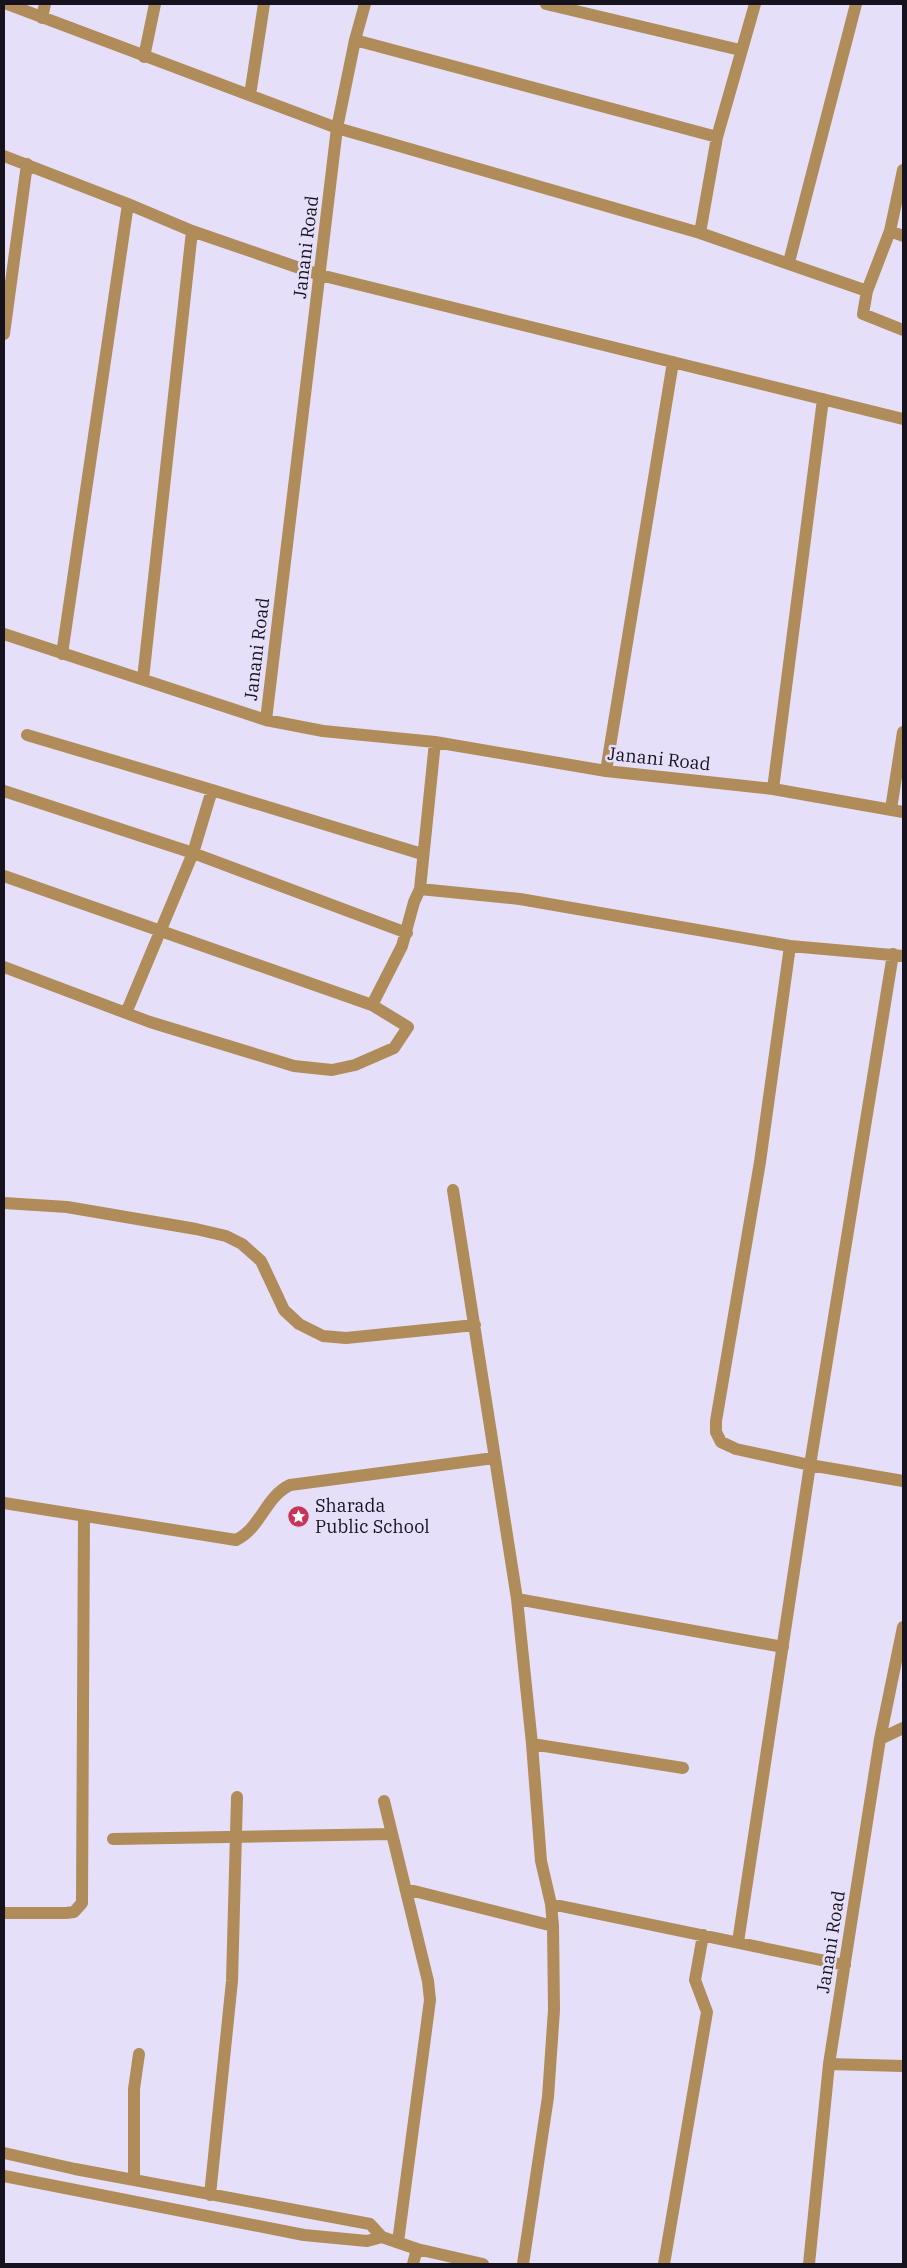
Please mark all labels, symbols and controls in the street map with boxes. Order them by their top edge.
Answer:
street label: Janani Road [288,194,323,300]
street label: Janani Road [239,596,274,702]
street label: Janani Road [606,742,712,775]
place label: Sharada Public School [315,1494,430,1538]
place icon: Sharada Public School [287,1504,311,1528]
street label: Janani Road [811,1889,850,1995]

